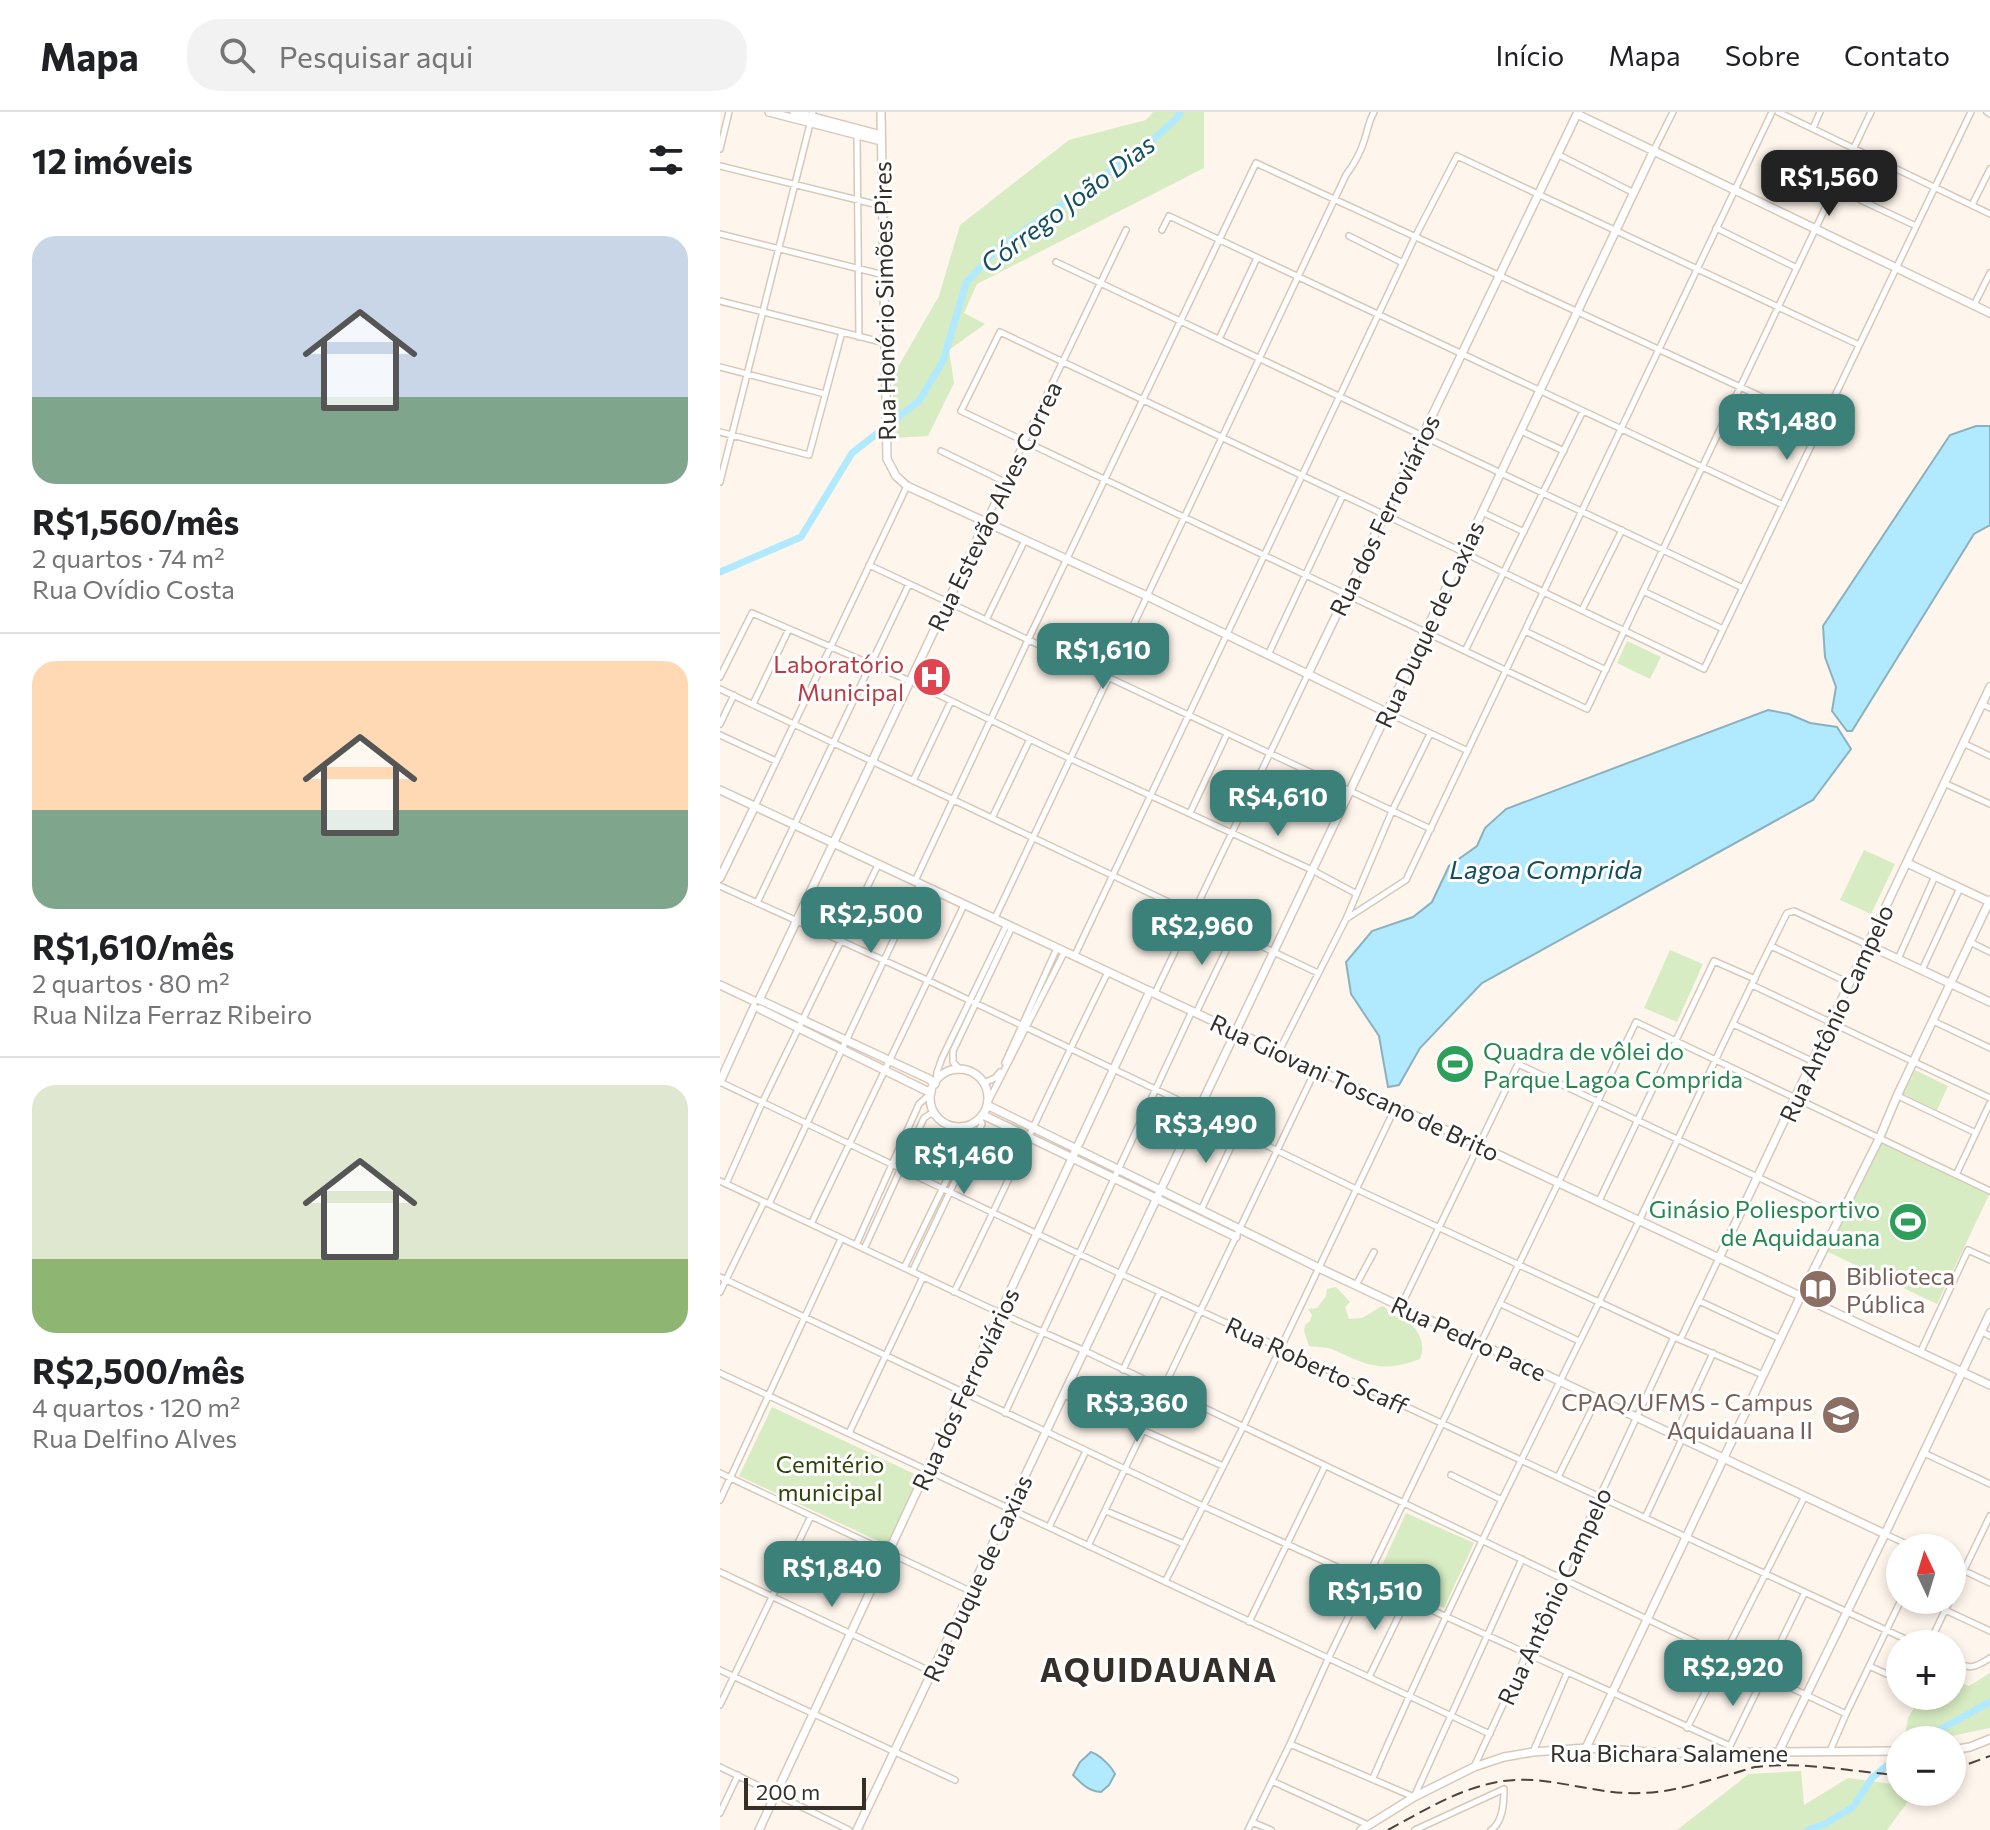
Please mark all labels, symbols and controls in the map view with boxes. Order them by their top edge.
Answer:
search box [187,19,747,91]
text: Mapa [40,32,139,79]
icon: search [215,33,259,77]
text: Pesquisar aqui [279,37,473,74]
text: Início [1495,38,1564,72]
text: Mapa [1608,38,1681,72]
text: Sobre [1725,38,1800,72]
text: Contato [1844,38,1950,72]
water label: Córrego João Dias [974,127,1160,279]
icon: filters [644,138,688,182]
text: 12 imóveis [32,139,193,181]
pin: R$1,560 [1755,150,1903,218]
text: R$1,560 [1779,160,1879,191]
street label: Rua Honório Simões Pires [867,161,901,441]
icon: home [288,288,432,432]
street label: Rua Estevão Alves Correa [921,376,1067,636]
pin: R$1,480 [1713,394,1861,462]
text: R$1,480 [1737,404,1837,435]
street label: Rua dos Ferroviários [1323,410,1445,620]
text: R$1,560/mês [32,500,239,542]
street label: Rua Duque de Caxias [1368,516,1490,732]
text: 2 quartos · 74 m² [32,542,225,573]
text: Rua Ovídio Costa [32,573,235,604]
pin: R$1,610 [1029,623,1177,691]
text: R$1,610 [1055,633,1151,664]
place label: Laboratório Municipal [773,649,904,706]
hospital icon: Laboratório Municipal [911,656,953,698]
icon: home [288,713,432,857]
pin: R$4,610 [1204,770,1352,838]
text: R$4,610 [1228,780,1328,811]
water label: Lagoa Comprida [1449,853,1643,884]
pin: R$2,500 [797,887,945,955]
text: R$2,500 [819,897,923,928]
pin: R$2,960 [1128,899,1276,967]
street label: Rua Antônio Campelo [1773,900,1899,1126]
text: R$2,960 [1150,909,1254,940]
text: R$1,610/mês [32,925,234,967]
text: 2 quartos · 80 m² [32,967,230,998]
text: Rua Nilza Ferraz Ribeiro [32,998,312,1029]
street label: Rua Giovani Toscano de Brito [1206,1007,1504,1167]
place label: Quadra de vôlei do Parque Lagoa Comprida [1483,1036,1743,1093]
sports icon: Quadra de vôlei do Parque Lagoa Comprida [1434,1043,1476,1085]
pin: R$3,490 [1132,1097,1280,1165]
text: R$3,490 [1154,1107,1258,1138]
pin: R$1,460 [890,1128,1038,1196]
icon: home [288,1137,432,1281]
text: R$1,460 [914,1138,1014,1169]
place label: Ginásio Poliesportivo de Aquidauana [1649,1194,1880,1251]
sports icon: Ginásio Poliesportivo de Aquidauana [1887,1201,1929,1243]
place label: Biblioteca Pública [1846,1261,1955,1318]
library icon: Biblioteca Pública [1797,1268,1839,1310]
street label: Rua dos Ferroviários [905,1283,1025,1495]
street label: Rua Pedro Pace [1387,1289,1551,1387]
street label: Rua Roberto Scaff [1221,1310,1413,1420]
text: R$2,500/mês [32,1349,245,1391]
pin: R$3,360 [1063,1376,1211,1444]
text: R$3,360 [1086,1386,1188,1417]
place label: CPAQ/UFMS - Campus Aquidauana II [1561,1387,1813,1444]
text: 4 quartos · 120 m² [32,1391,241,1422]
school or university icon: CPAQ/UFMS - Campus Aquidauana II [1820,1394,1862,1436]
text: Rua Delfino Alves [32,1422,237,1453]
park label: Cemitério municipal [776,1449,884,1506]
street label: Rua Duque de Caxias [916,1470,1038,1686]
street label: Rua Antônio Campelo [1491,1483,1617,1709]
north arrow [1886,1534,1966,1614]
map controls [1886,1534,1966,1806]
pin: R$1,840 [758,1541,906,1609]
text: R$1,840 [782,1551,882,1582]
pin: R$1,510 [1301,1564,1449,1632]
text: R$1,510 [1327,1574,1423,1605]
button: + [1886,1630,1966,1710]
pin: R$2,920 [1659,1640,1807,1708]
district label: AQUIDAUANA [1040,1649,1278,1689]
text: R$2,920 [1682,1650,1784,1681]
button: − [1886,1726,1966,1806]
street label: Rua Bichara Salamene [1550,1738,1788,1767]
scale bar [744,1774,866,1810]
text: 200 m [756,1778,820,1805]

